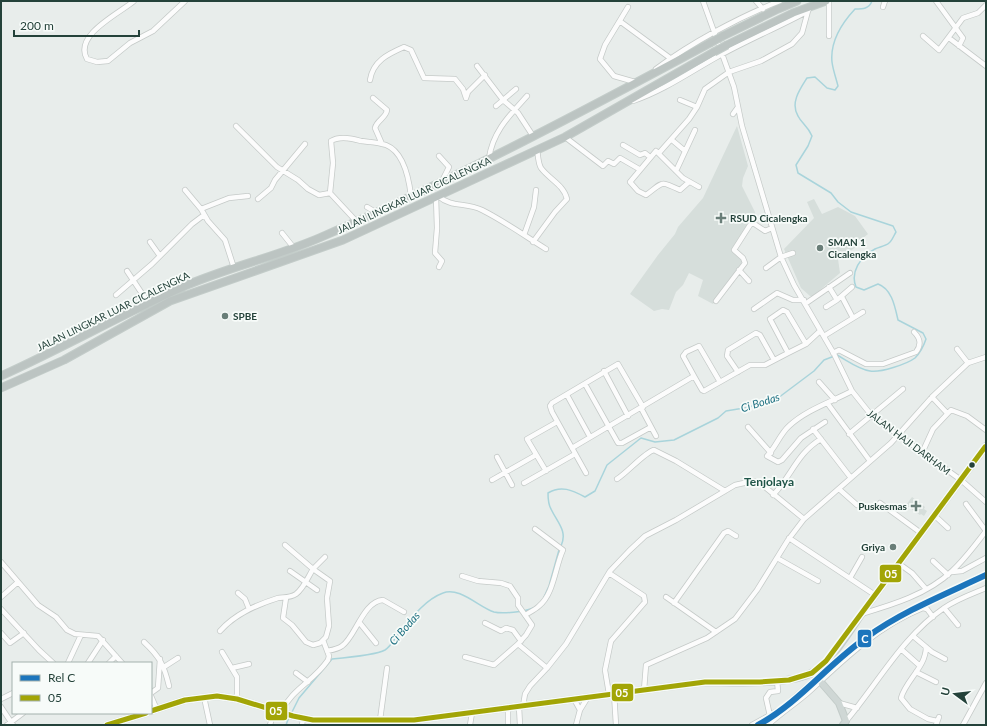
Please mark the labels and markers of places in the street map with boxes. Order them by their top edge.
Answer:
marker: RSUD Cicalengka [715,212,727,224]
place label: RSUD Cicalengka [730,212,808,224]
place label: SMAN 1 Cicalengka [828,236,876,260]
marker: SMAN 1 Cicalengka [815,243,825,253]
place label: SPBE [233,310,257,322]
marker: SPBE [220,311,230,321]
unlabelled marker [967,460,977,470]
place label: Puskesmas [858,500,908,512]
marker: Puskesmas [910,500,922,512]
place label: Griya [861,541,885,553]
marker: Griya [888,542,898,552]

